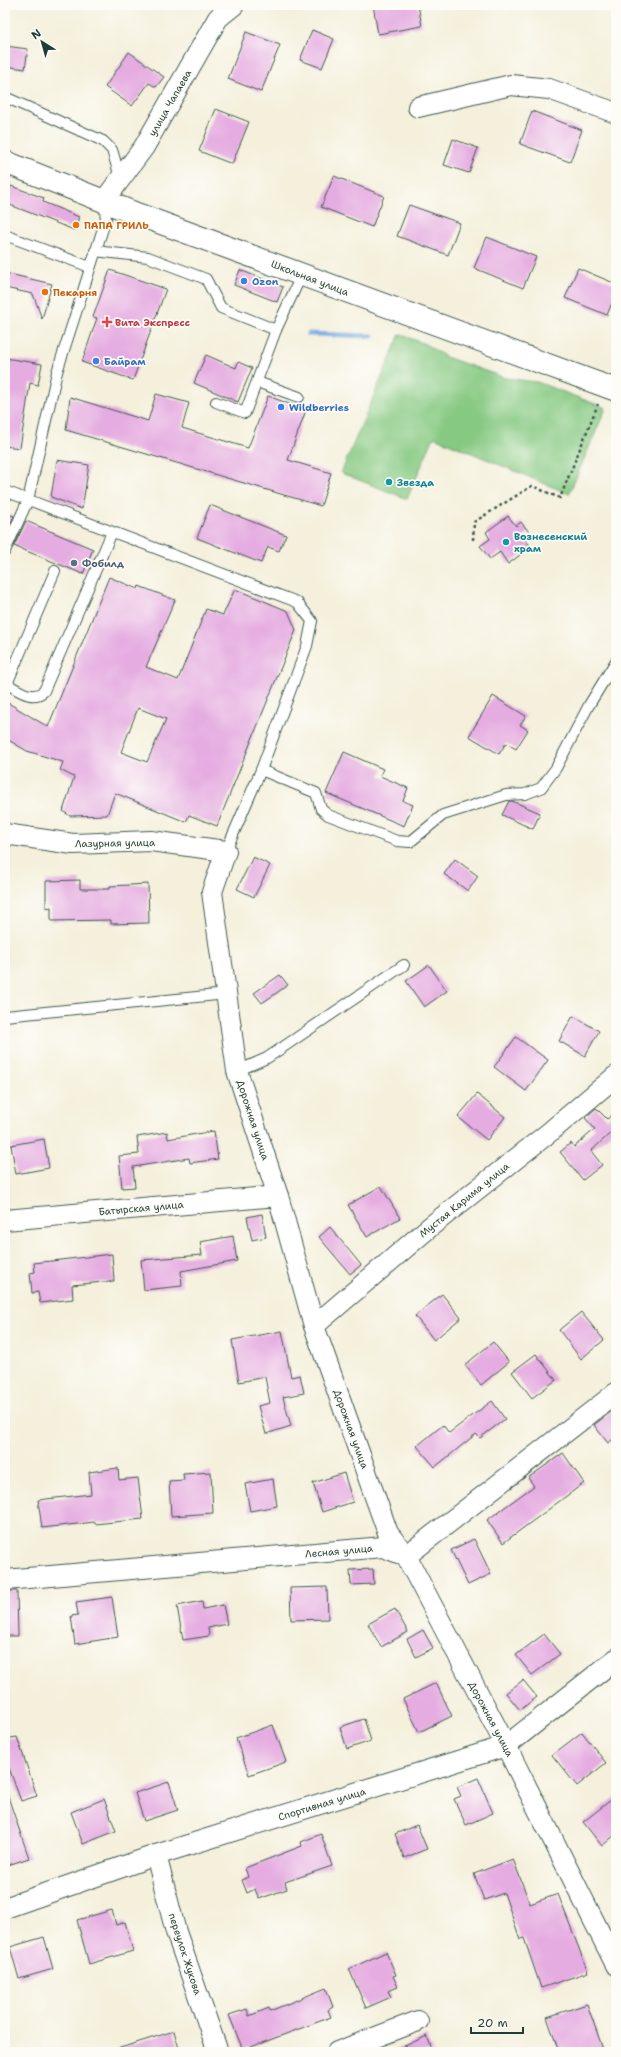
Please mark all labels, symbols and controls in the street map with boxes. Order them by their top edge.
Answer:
north arrow [22,22,62,62]
text: N [28,26,45,43]
street label: улица Чапаева [146,67,195,139]
place label: ПАПА ГРИЛЬ [84,219,149,232]
marker: ПАПА ГРИЛЬ [71,220,81,230]
street label: Школьная улица [269,257,351,299]
place label: Ozon [252,275,279,288]
marker: Ozon [239,276,249,286]
place label: Пекарня [53,286,97,299]
marker: Пекарня [40,287,50,297]
place label: Вита Экспресс [115,316,190,329]
marker: Вита Экспресс [102,317,112,327]
place label: Байрам [104,355,146,368]
marker: Байрам [91,356,101,366]
place label: Wildberries [289,401,349,414]
marker: Wildberries [276,402,286,412]
place label: Звезда [397,476,434,489]
marker: Звезда [384,477,394,487]
place label: Вознесенский храм [514,530,587,555]
marker: Вознесенский храм [501,537,511,547]
place label: Фобилд [82,557,124,570]
marker: Фобилд [69,558,79,568]
street label: Лазурная улица [75,836,156,850]
street label: Дорожная улица [234,1078,272,1163]
street label: Мустая Карима улица [416,1159,512,1240]
street label: Батырская улица [98,1198,185,1218]
street label: Дорожная улица [331,1387,372,1471]
street label: Лесная улица [304,1541,374,1560]
street label: Дорожная улица [466,1679,517,1760]
street label: Спортивная улица [277,1784,368,1824]
street label: переулок Жукова [166,1911,205,1997]
scale bar [471,2009,523,2035]
text: 20 m [477,2015,508,2031]

